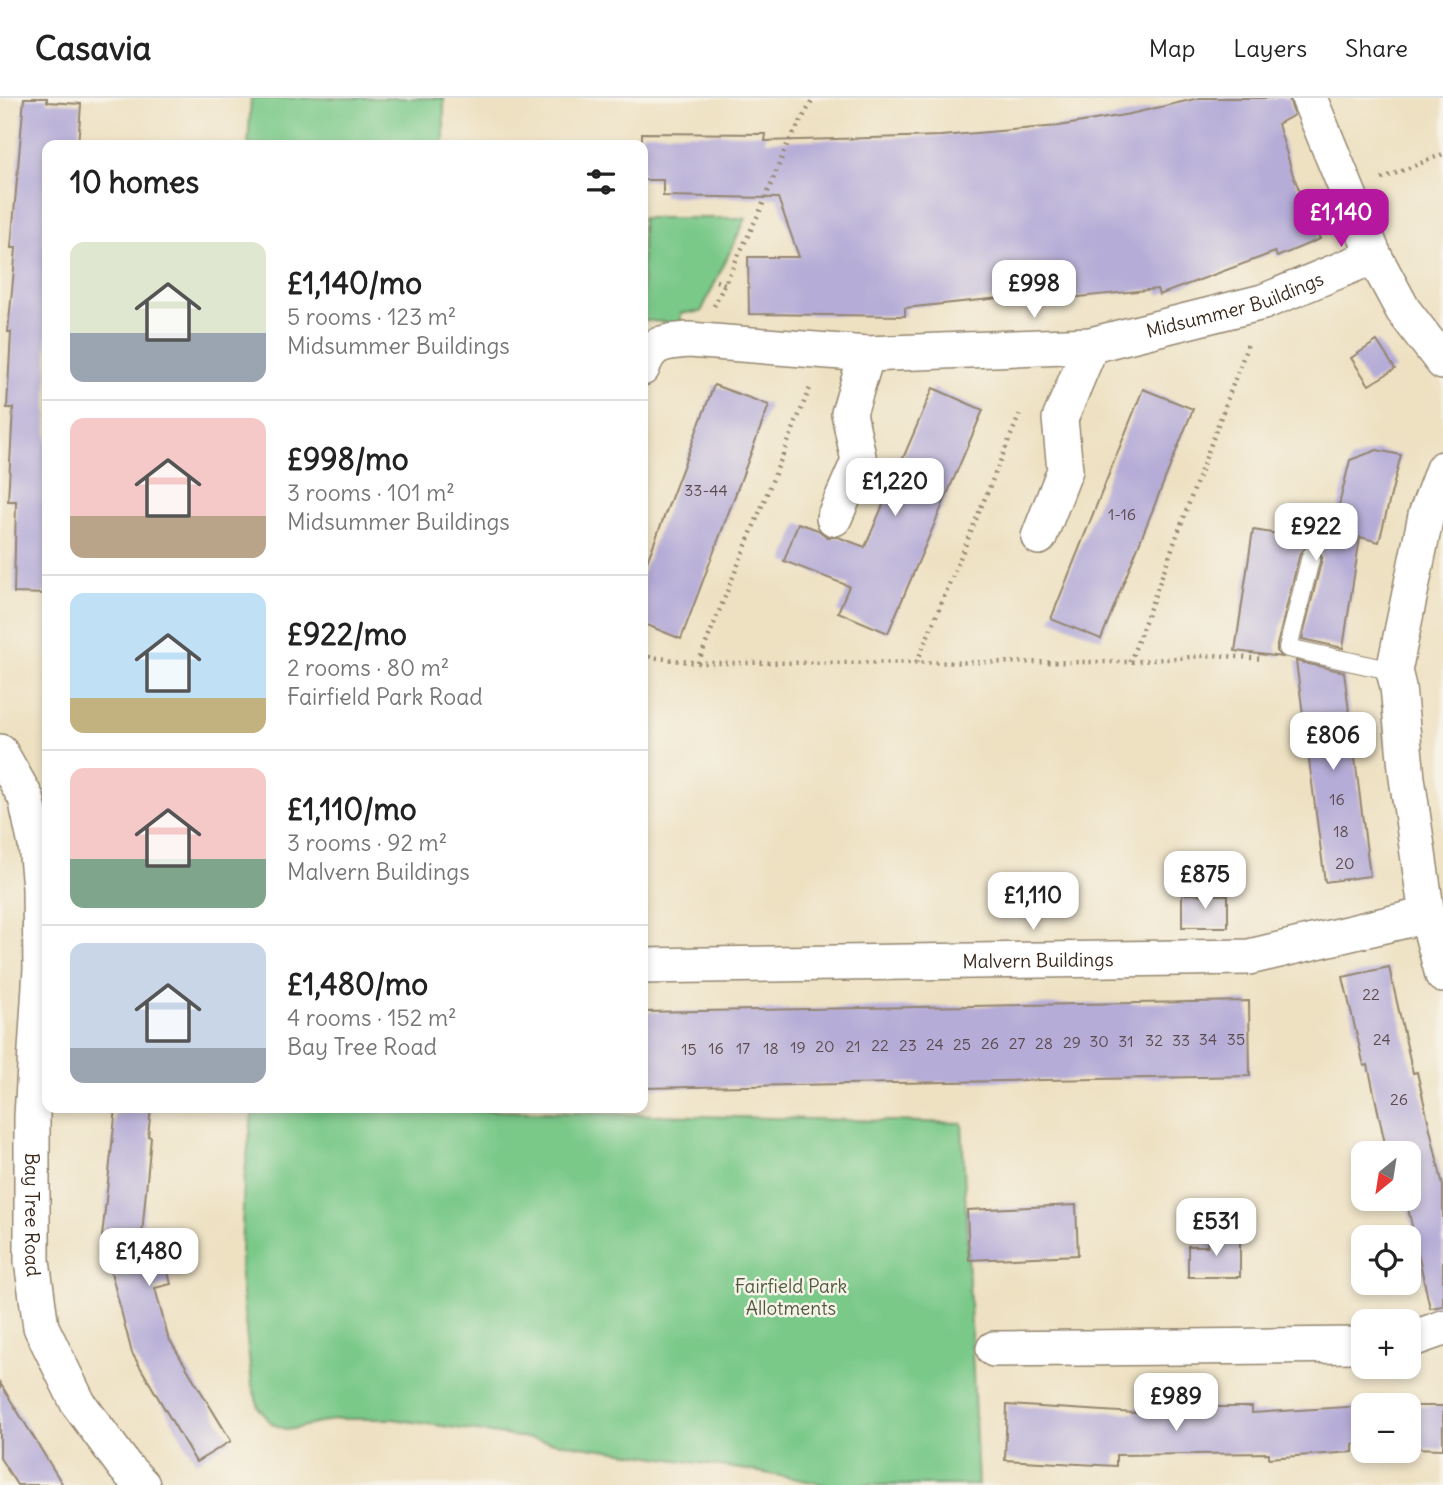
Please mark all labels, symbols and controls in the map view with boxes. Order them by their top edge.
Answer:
text: Casavia [35,27,151,69]
text: Map [1149,33,1195,63]
text: Layers [1233,33,1307,63]
text: Share [1345,33,1408,63]
text: 10 homes [70,163,199,201]
icon: filters [582,163,620,201]
pin: £1,140 [1284,190,1398,249]
text: £1,140 [1310,197,1372,226]
pin: £998 [993,260,1075,320]
text: £1,140/mo [287,264,422,302]
street label: Midsummer Buildings [1144,266,1327,343]
text: £998 [1008,268,1060,297]
icon: home [126,270,210,354]
text: 5 rooms · 123 m² [287,302,456,331]
text: Midsummer Buildings [287,331,510,360]
text: £998/mo [287,440,409,478]
icon: home [126,446,210,530]
pin: £1,220 [838,458,952,518]
text: £1,220 [862,466,928,495]
text: 3 rooms · 101 m² [287,478,455,507]
house number: 33-44 [684,480,728,500]
house number: 1-16 [1108,504,1136,524]
pin: £922 [1275,504,1357,563]
text: Midsummer Buildings [287,507,510,536]
text: £922 [1291,511,1341,540]
text: £922/mo [287,615,407,653]
icon: home [126,621,210,705]
text: 2 rooms · 80 m² [287,653,449,682]
text: Fairfield Park Road [287,682,483,711]
pin: £806 [1292,712,1374,772]
text: £806 [1306,720,1360,749]
house number: 16 [1329,789,1345,809]
text: £1,110/mo [287,790,417,828]
icon: home [126,796,210,880]
house number: 18 [1333,821,1349,841]
text: 3 rooms · 92 m² [287,828,447,857]
pin: £875 [1164,852,1246,911]
house number: 20 [1335,853,1355,873]
text: Malvern Buildings [287,857,470,886]
text: £875 [1180,859,1230,888]
pin: £1,110 [976,872,1090,932]
text: £1,110 [1004,880,1062,909]
street label: Malvern Buildings [962,947,1114,973]
text: £1,480/mo [287,965,428,1003]
icon: home [126,971,210,1055]
house number: 22 [1362,984,1380,1004]
text: 4 rooms · 152 m² [287,1003,457,1032]
house number: 34 [1199,1029,1217,1049]
house number: 35 [1227,1029,1245,1049]
house number: 24 [1373,1029,1391,1049]
house number: 32 [1145,1030,1163,1050]
house number: 33 [1172,1030,1190,1050]
house number: 30 [1089,1031,1109,1051]
house number: 31 [1118,1031,1134,1051]
text: Bay Tree Road [287,1032,437,1061]
house number: 29 [1063,1032,1081,1052]
house number: 26 [981,1033,999,1053]
house number: 27 [1009,1033,1025,1053]
house number: 28 [1035,1033,1053,1053]
house number: 24 [926,1034,944,1054]
house number: 25 [953,1034,971,1054]
house number: 22 [871,1035,889,1055]
house number: 23 [899,1035,917,1055]
house number: 20 [815,1036,835,1056]
house number: 21 [845,1036,861,1056]
house number: 19 [790,1037,806,1057]
house number: 16 [708,1038,724,1058]
house number: 17 [736,1038,750,1058]
house number: 18 [763,1038,779,1058]
house number: 15 [681,1039,697,1059]
house number: 26 [1390,1089,1408,1109]
north arrow [1351,1141,1421,1211]
map controls [1351,1141,1421,1463]
street label: Bay Tree Road [20,1153,46,1278]
pin: £531 [1175,1198,1257,1258]
text: £531 [1192,1206,1240,1235]
button: locate [1351,1225,1421,1295]
pin: £1,480 [92,1228,206,1288]
text: £1,480 [115,1236,183,1265]
park label: Fairfield Park Allotments [735,1274,848,1320]
button: + [1351,1309,1421,1379]
pin: £989 [1135,1374,1217,1433]
text: £989 [1150,1381,1202,1410]
button: − [1351,1393,1421,1463]

